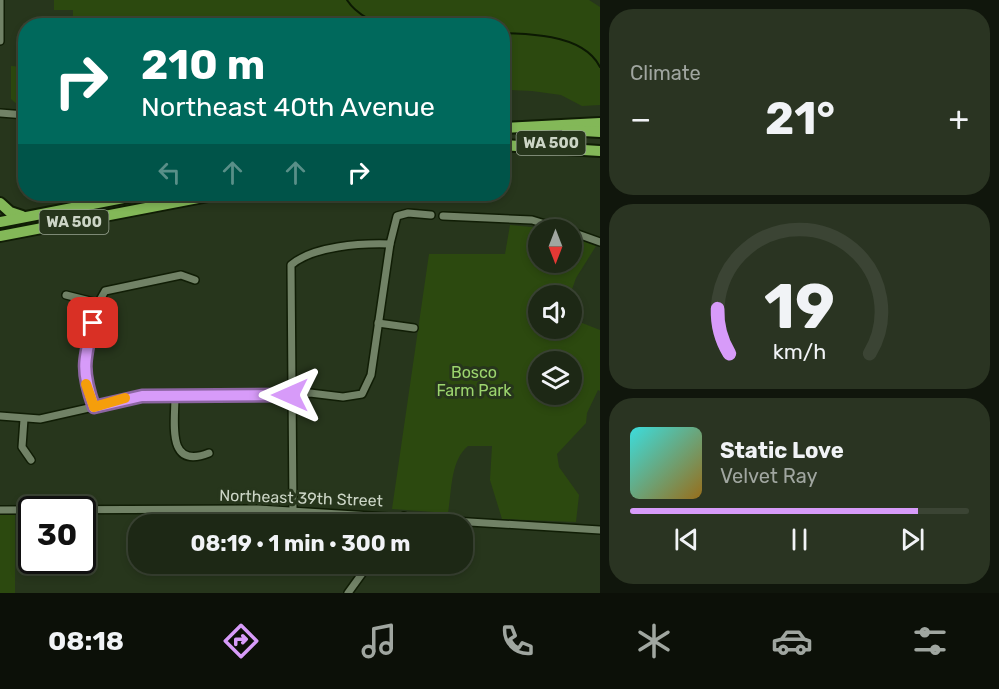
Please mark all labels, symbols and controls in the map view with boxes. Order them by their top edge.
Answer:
text: 210 m [141,40,265,90]
icon: right [42,42,120,120]
text: Climate [630,61,701,85]
text: Northeast 40th Avenue [141,91,435,123]
text: 21° [765,92,835,145]
text: − [630,99,651,138]
text: + [948,99,969,138]
road number: WA 500 [516,131,586,155]
icon: left [153,156,186,189]
icon: ahead [216,156,249,189]
icon: ahead [279,156,312,189]
icon: right [342,156,375,189]
road number: WA 500 [40,210,109,234]
north arrow [528,219,582,273]
map controls [528,219,582,405]
text: 19 [764,270,835,344]
button: sound [528,285,582,339]
pin [67,297,118,348]
icon: arrive [76,306,109,339]
text: km/h [773,339,826,364]
button: layers [528,351,582,405]
position arrow [258,363,322,427]
park label: Bosco Farm Park [436,363,512,400]
text: Static Love [720,437,844,464]
text: Velvet Ray [720,464,818,488]
street label: Northeast 39th Street [219,486,383,510]
speed limit sign: 30 [18,496,96,574]
icon: previous [670,523,703,556]
icon: pause [783,523,816,556]
icon: next [896,523,929,556]
text: 08:19 · 1 min · 300 m [190,530,411,557]
icon: directions [220,620,262,662]
icon: music [358,620,400,662]
icon: phone [496,620,538,662]
icon: climate [633,620,675,662]
icon: car [771,620,813,662]
icon: filters [909,620,951,662]
text: 08:18 [48,625,124,657]

